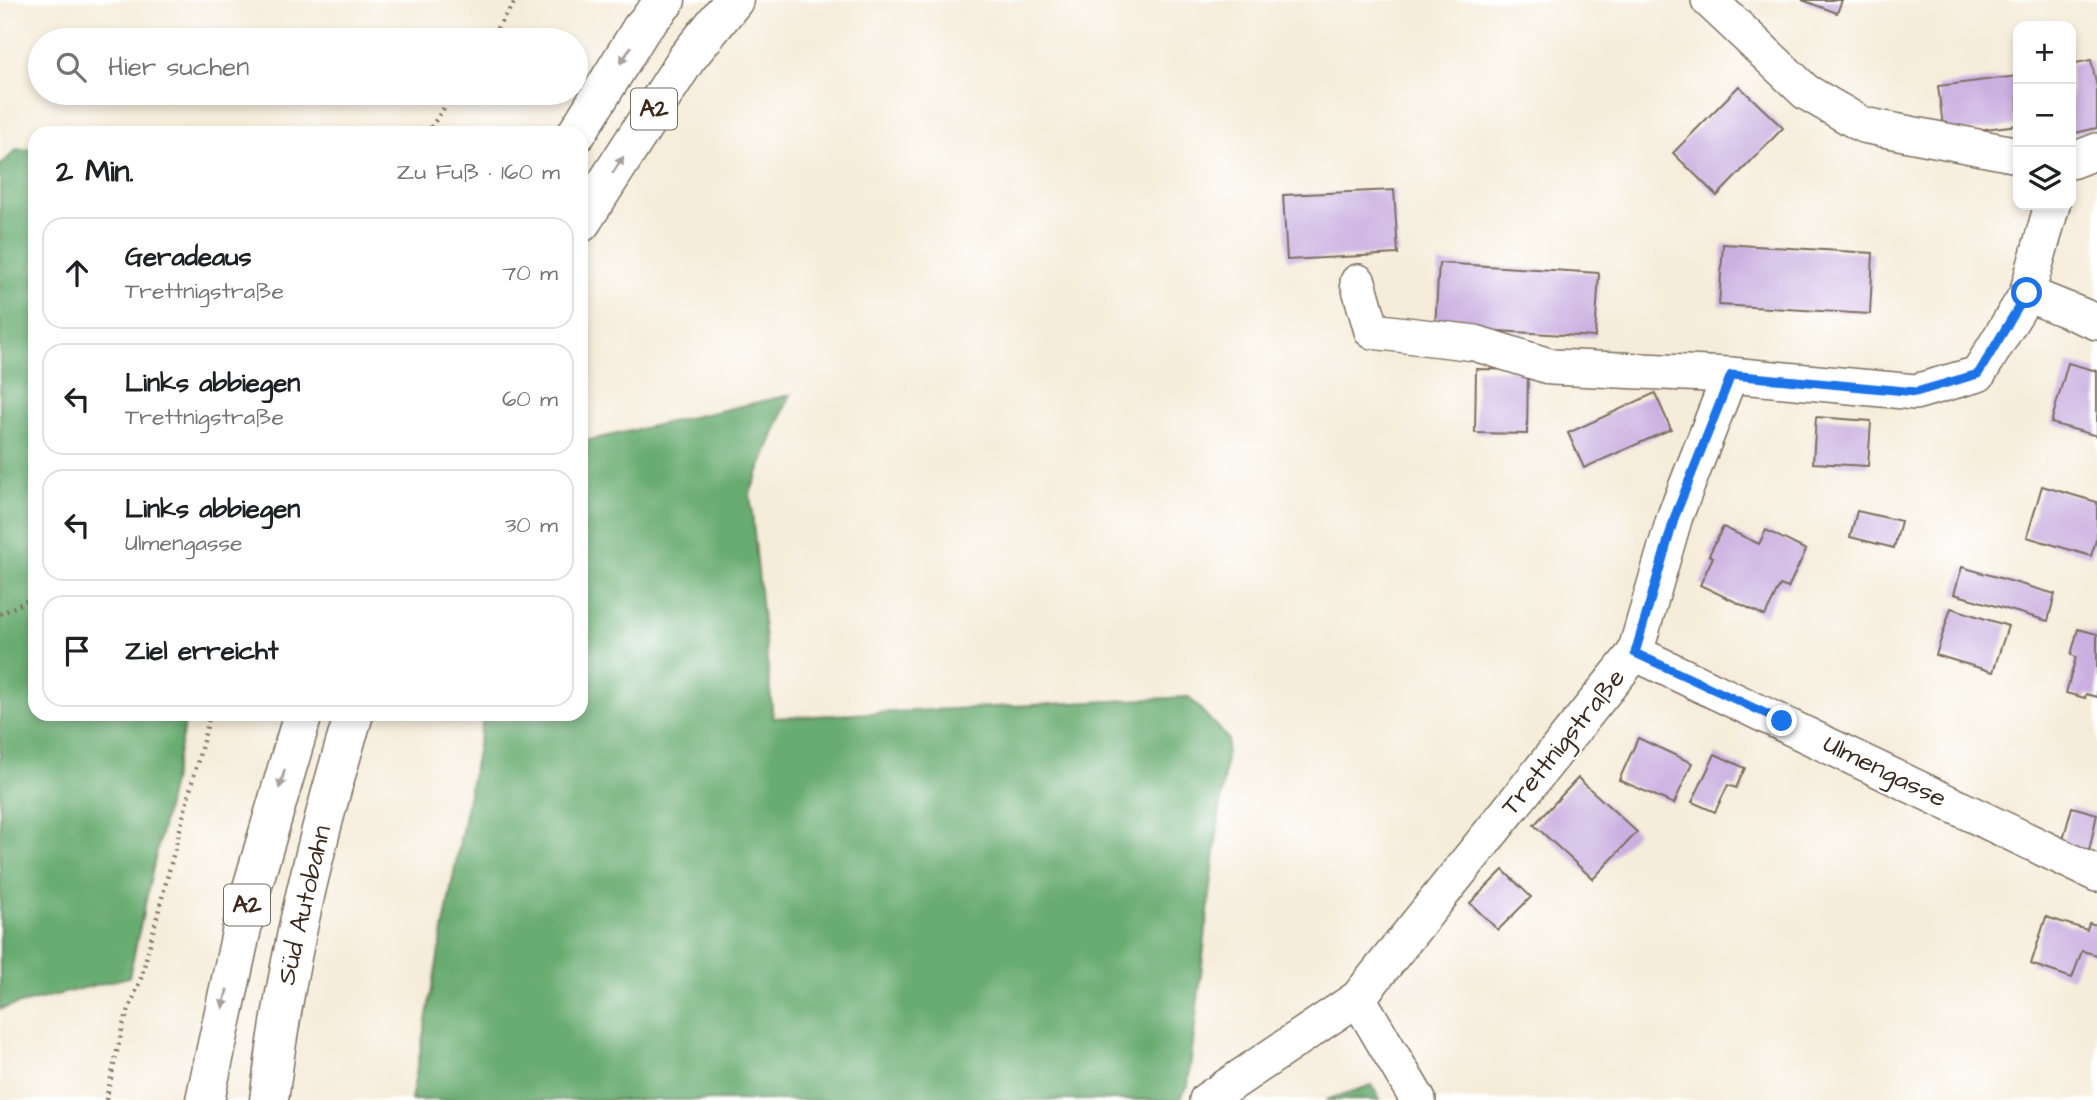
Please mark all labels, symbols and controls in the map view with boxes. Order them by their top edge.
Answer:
map controls [2013,21,2076,210]
button: + [2013,21,2076,84]
search box [28,28,588,105]
one-way arrow [619,45,632,64]
icon: search [52,48,90,86]
text: Hier suchen [108,49,249,85]
button: − [2013,84,2076,147]
road number: A2 [631,88,677,130]
button: layers [2013,147,2076,210]
text: 2 Min. [56,151,134,193]
text: Zu Fuß · 160 m [396,156,560,188]
one-way arrow [611,156,624,175]
text: Geradeaus [125,239,252,275]
icon: ahead [58,254,96,292]
text: 70 m [502,257,558,289]
text: Trettnigstraße [125,275,284,307]
route start [2011,277,2042,308]
text: Links abbiegen [125,365,300,401]
icon: left [58,380,96,418]
text: 60 m [502,383,558,415]
text: Trettnigstraße [125,401,284,433]
text: Links abbiegen [125,491,300,527]
icon: left [58,506,96,544]
text: 30 m [505,509,558,541]
text: Ulmengasse [125,527,242,559]
icon: arrive [58,632,96,670]
text: Ziel erreicht [125,633,279,669]
street label: Trettnigstraße [1492,661,1635,824]
route end [1766,705,1797,736]
street label: Ulmengasse [1817,726,1953,818]
one-way arrow [277,769,287,790]
street label: Süd Autobahn [268,822,340,988]
road number: A2 [224,884,270,925]
one-way arrow [220,988,231,1010]

